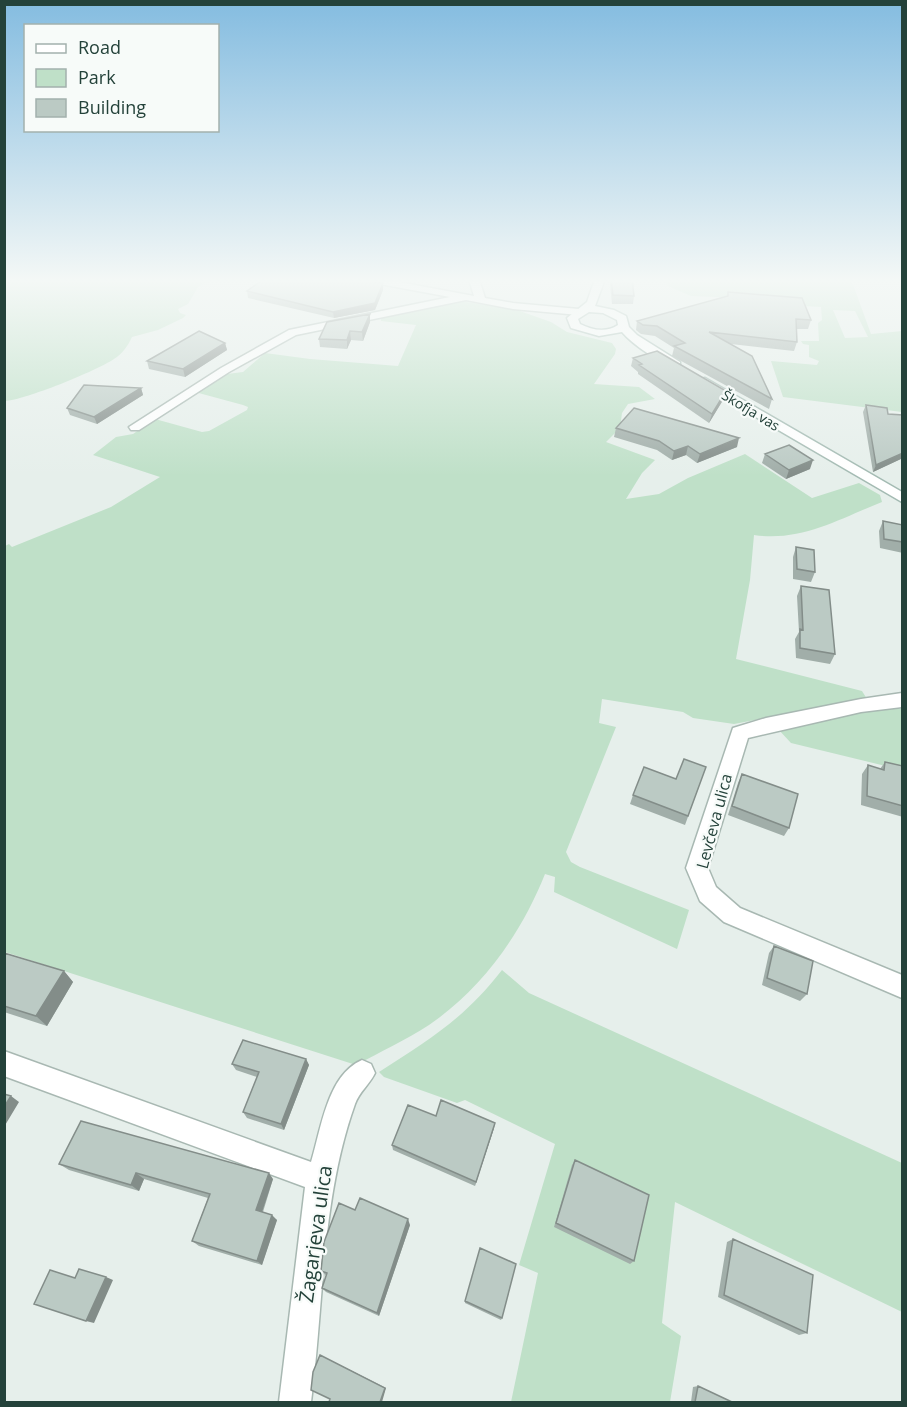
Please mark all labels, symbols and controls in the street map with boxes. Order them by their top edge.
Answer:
legend [24,24,219,132]
text: Road [78,35,121,59]
text: Park [78,65,116,89]
text: Building [78,95,146,119]
street label: Škofja vas [718,385,784,435]
street label: Levčeva ulica [691,771,737,871]
street label: Žagarjeva ulica [292,1164,338,1304]

